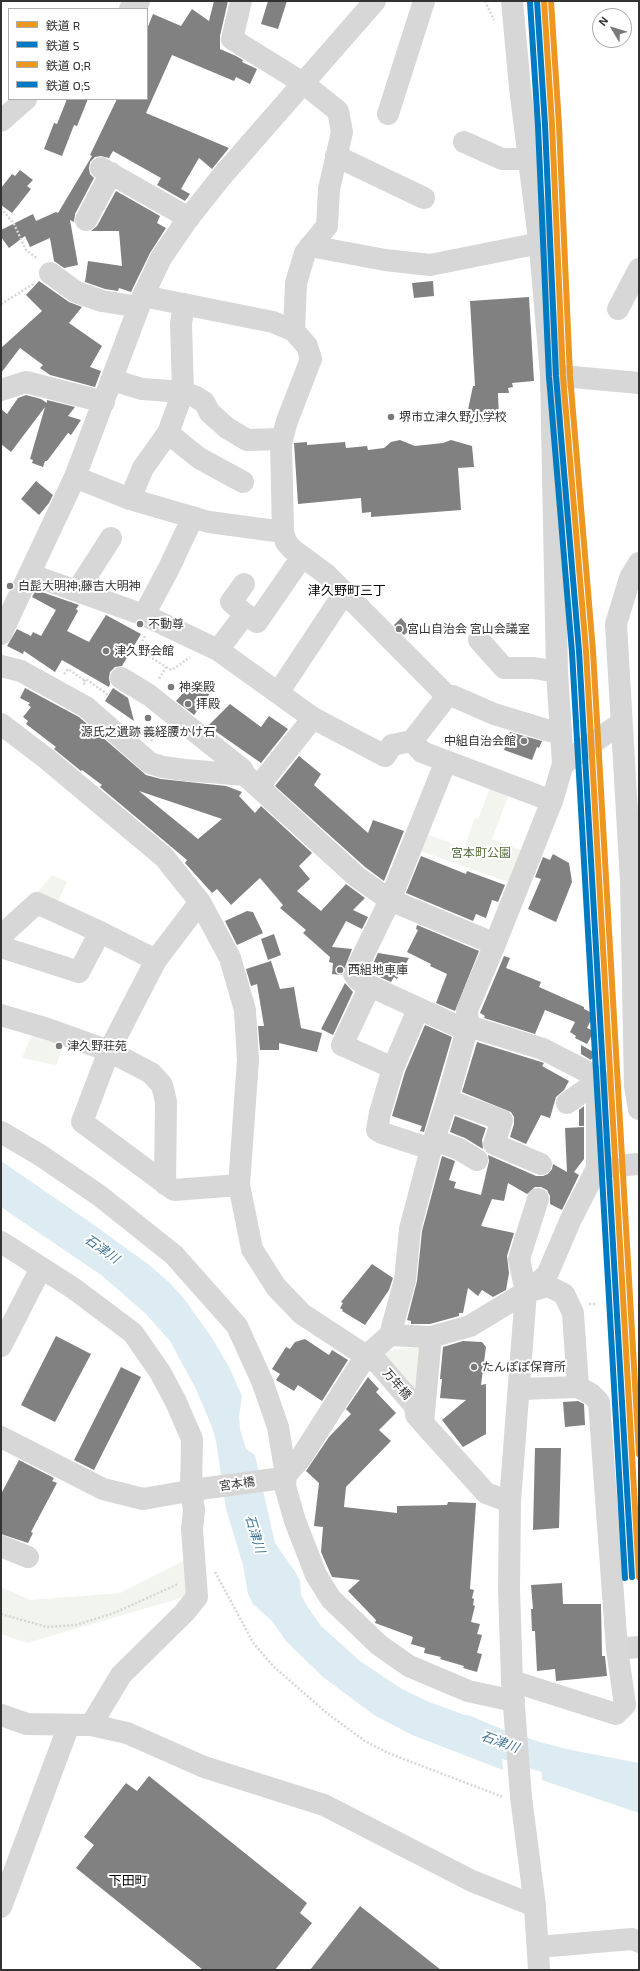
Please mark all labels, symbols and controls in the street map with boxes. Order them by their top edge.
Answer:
legend [8,8,148,100]
north arrow [592,8,632,48]
text: N [595,14,611,28]
text: 鉄道 R [46,18,80,32]
text: 鉄道 S [46,38,79,52]
text: 鉄道 O;R [46,58,91,72]
text: 鉄道 O;S [46,78,90,92]
place label: 堺市立津久野小学校 [399,410,507,424]
marker: 堺市立津久野小学校 [386,412,396,422]
place label: 白髭大明神;藤吉大明神 [18,579,141,593]
marker: 白髭大明神;藤吉大明神 [5,581,15,591]
district label: 津久野町三丁 [308,583,386,599]
place label: 不動尊 [148,617,184,631]
marker: 不動尊 [135,619,145,629]
place label: 宮山自治会 宮山会議室 [407,622,530,636]
marker: 宮山自治会 宮山会議室 [394,624,404,634]
place label: 津久野会館 [114,644,174,658]
marker: 津久野会館 [101,646,111,656]
place label: 神楽殿 [179,680,215,694]
marker: 神楽殿 [166,682,176,692]
place label: 拝殿 [196,697,220,711]
marker: 拝殿 [183,699,193,709]
marker: 源氏之遺跡 義経腰かけ石 [143,713,153,723]
place label: 源氏之遺跡 義経腰かけ石 [81,725,215,739]
place label: 中組自治会館 [444,734,516,748]
marker: 中組自治会館 [519,736,529,746]
park label: 宮本町公園 [451,846,511,860]
place label: 西組地車庫 [348,963,408,977]
marker: 西組地車庫 [335,965,345,975]
place label: 津久野荘苑 [67,1039,127,1053]
marker: 津久野荘苑 [54,1041,64,1051]
water label: 石津川 [82,1231,122,1267]
place label: たんぽぽ保育所 [482,1360,566,1374]
marker: たんぽぽ保育所 [469,1362,479,1372]
street label: 万年橋 [380,1366,414,1402]
street label: 宮本橋 [218,1474,256,1494]
water label: 石津川 [242,1513,268,1555]
water label: 石津川 [479,1728,521,1756]
district label: 下田町 [109,1873,147,1889]

